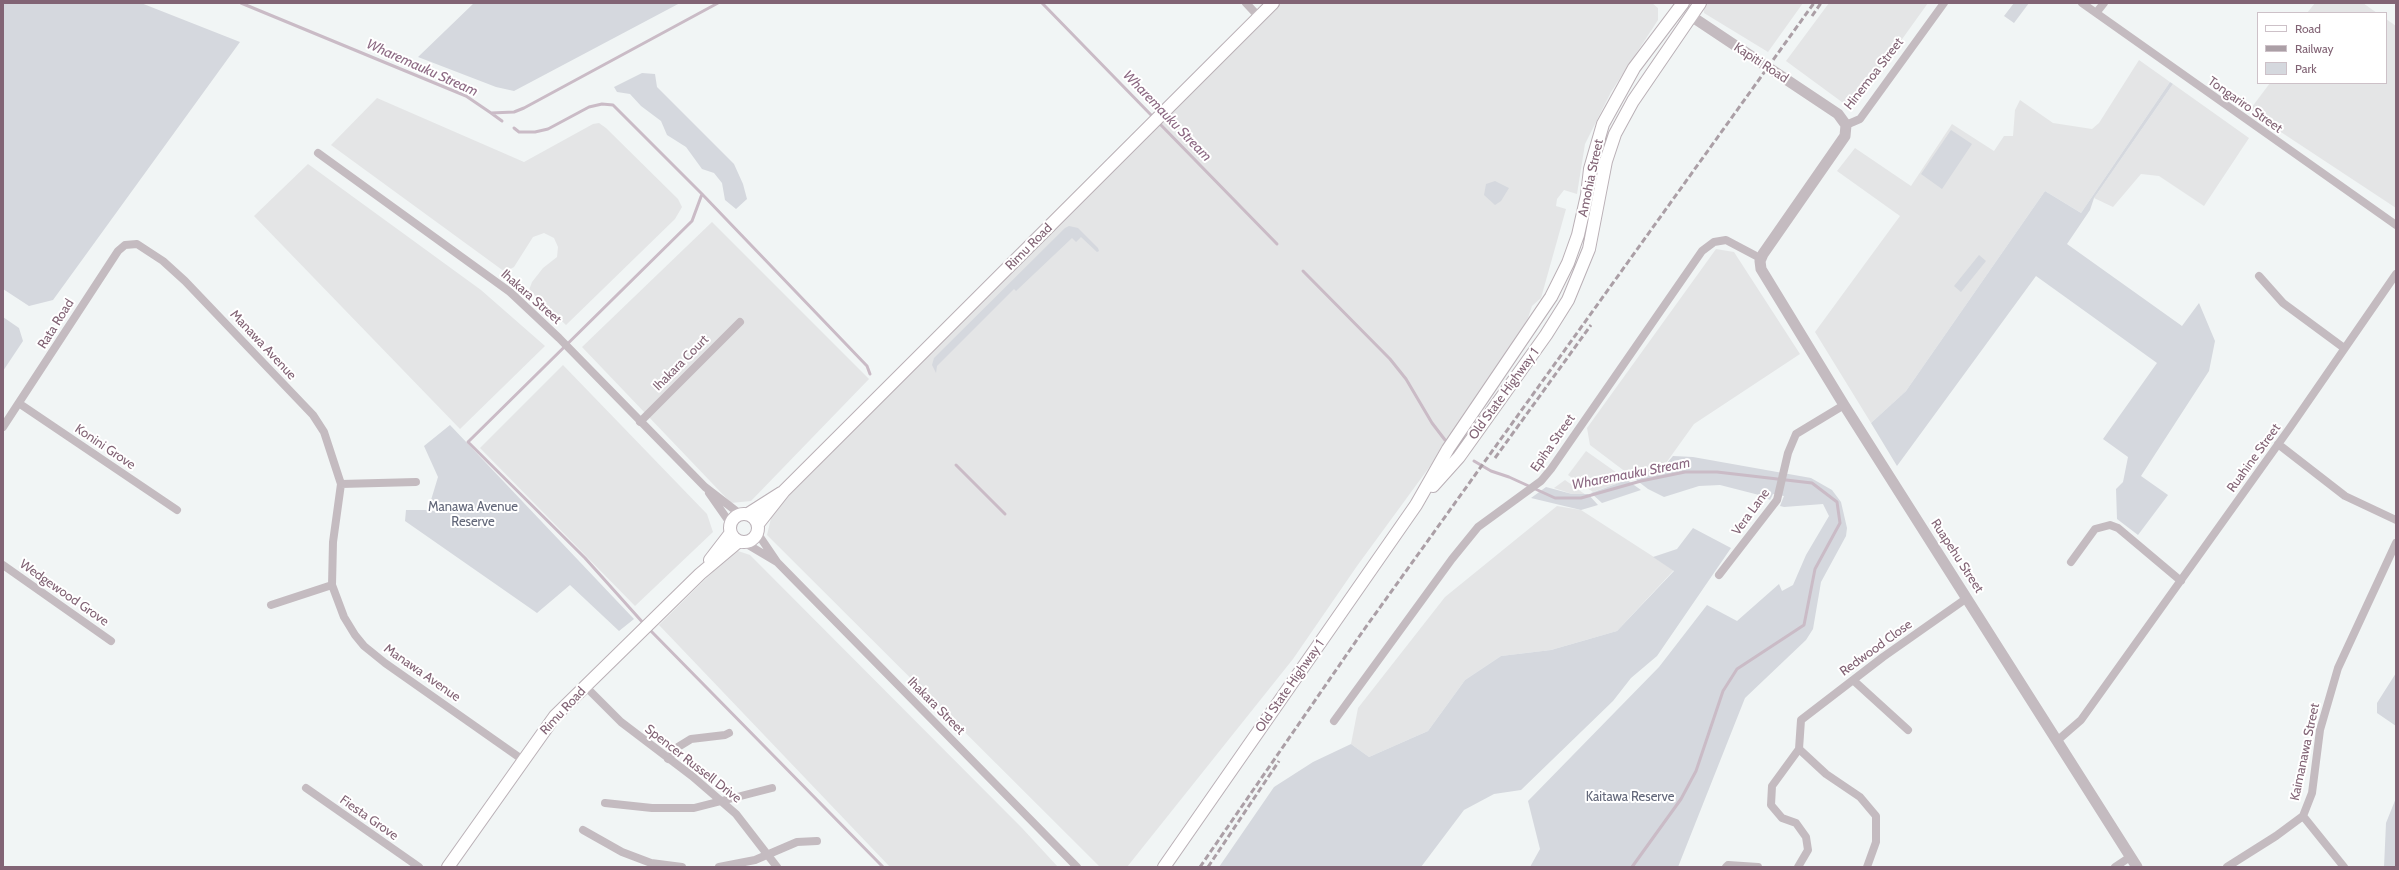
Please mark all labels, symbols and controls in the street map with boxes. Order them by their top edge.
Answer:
legend [2257,12,2387,84]
text: Road [2295,21,2321,36]
street label: Hinemoa Street [1841,35,1907,113]
water label: Wharemauku Stream [364,36,480,100]
street label: Kapiti Road [1731,40,1791,86]
text: Railway [2295,41,2333,56]
text: Park [2295,61,2317,76]
water label: Wharemauku Stream [1119,67,1215,165]
street label: Tongariro Street [2205,74,2285,136]
street label: Amohia Street [1575,138,1607,218]
street label: Rimu Road [1002,220,1056,274]
street label: Ihakara Street [498,266,564,328]
street label: Rata Road [35,296,77,352]
street label: Manawa Avenue [227,307,299,383]
street label: Ihakara Court [650,332,712,394]
street label: Old State Highway 1 [1466,345,1542,443]
street label: Epiha Street [1527,411,1579,475]
street label: Konini Grove [72,421,138,473]
street label: Ruahine Street [2224,421,2284,495]
water label: Wharemauku Stream [1570,454,1692,494]
street label: Vera Lane [1729,486,1773,538]
park label: Manawa Avenue Reserve [428,499,518,530]
street label: Ruapehu Street [1927,516,1987,596]
street label: Wedgewood Grove [16,556,112,630]
street label: Redwood Close [1837,617,1915,679]
street label: Old State Highway 1 [1252,637,1328,735]
street label: Manawa Avenue [381,641,463,705]
street label: Ihakara Street [904,674,968,738]
street label: Rimu Road [537,684,589,738]
street label: Kaimanawa Street [2287,702,2323,802]
street label: Spencer Russell Drive [642,721,744,807]
park label: Kaitawa Reserve [1586,789,1674,805]
street label: Fiesta Grove [337,792,401,844]

